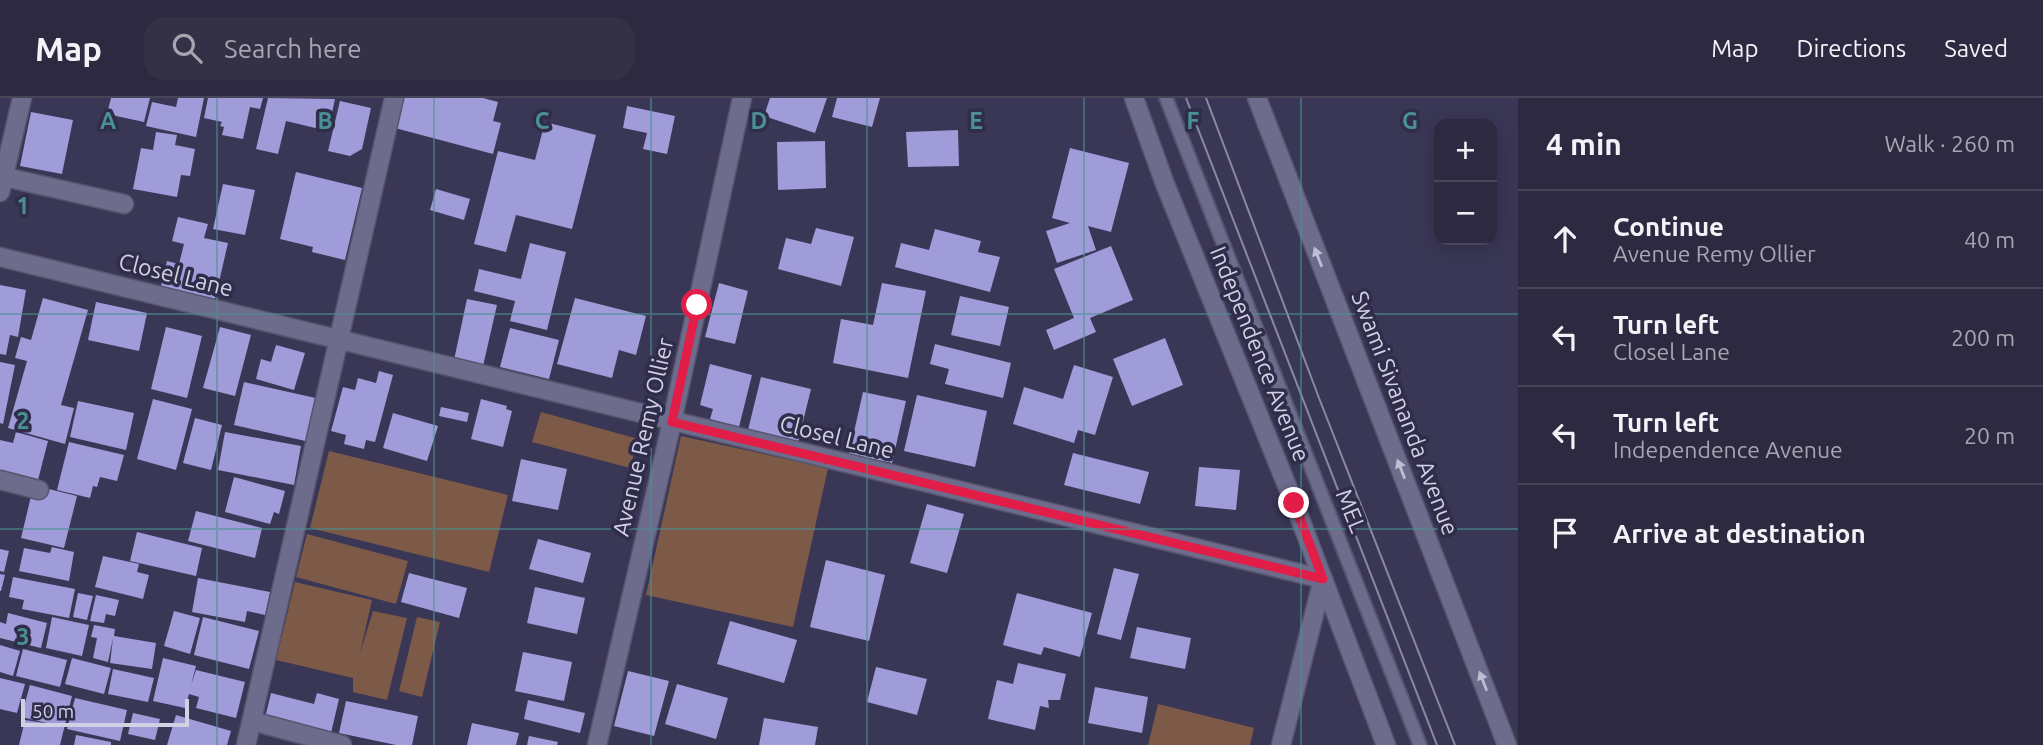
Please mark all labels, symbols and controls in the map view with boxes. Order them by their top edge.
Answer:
search box [144,17,634,80]
icon: search [168,29,206,67]
text: Map [35,30,102,67]
text: Search here [224,34,362,63]
text: Map [1711,35,1758,62]
text: Directions [1796,35,1906,62]
text: Saved [1944,35,2008,62]
text: A [100,108,116,133]
text: B [317,108,333,133]
text: C [535,108,550,133]
text: D [751,108,767,133]
text: E [969,108,983,133]
text: F [1187,108,1200,133]
text: G [1402,108,1418,133]
map controls [1434,119,1497,245]
button: + [1434,119,1497,182]
text: 4 min [1546,127,1622,161]
text: Walk · 260 m [1884,131,2015,156]
button: − [1434,182,1497,245]
text: 1 [17,193,29,218]
text: Continue [1613,212,1724,241]
icon: ahead [1546,220,1584,258]
text: 40 m [1964,227,2015,252]
text: Avenue Remy Ollier [1613,241,1816,266]
street label: Independence Avenue [1206,243,1315,465]
one-way arrow [1313,246,1324,267]
street label: Closel Lane [116,248,236,301]
street label: Swami Sivananda Avenue [1347,287,1464,538]
route start [681,289,712,320]
text: Turn left [1613,310,1719,339]
icon: left [1546,318,1584,356]
text: 200 m [1951,325,2015,350]
street label: Avenue Remy Ollier [608,335,678,539]
text: Closel Lane [1613,339,1730,364]
text: 2 [17,408,29,433]
text: Turn left [1613,408,1719,437]
street label: Closel Lane [777,410,897,463]
icon: left [1546,416,1584,454]
text: 20 m [1964,423,2015,448]
text: Independence Avenue [1613,437,1843,462]
one-way arrow [1395,459,1406,480]
street label: MEL [1332,485,1372,536]
route end [1278,487,1309,518]
icon: arrive [1546,514,1584,552]
text: Arrive at destination [1613,519,1866,548]
text: 3 [17,624,29,649]
one-way arrow [1477,671,1488,692]
scale bar [21,696,189,728]
text: 50 m [32,700,74,722]

